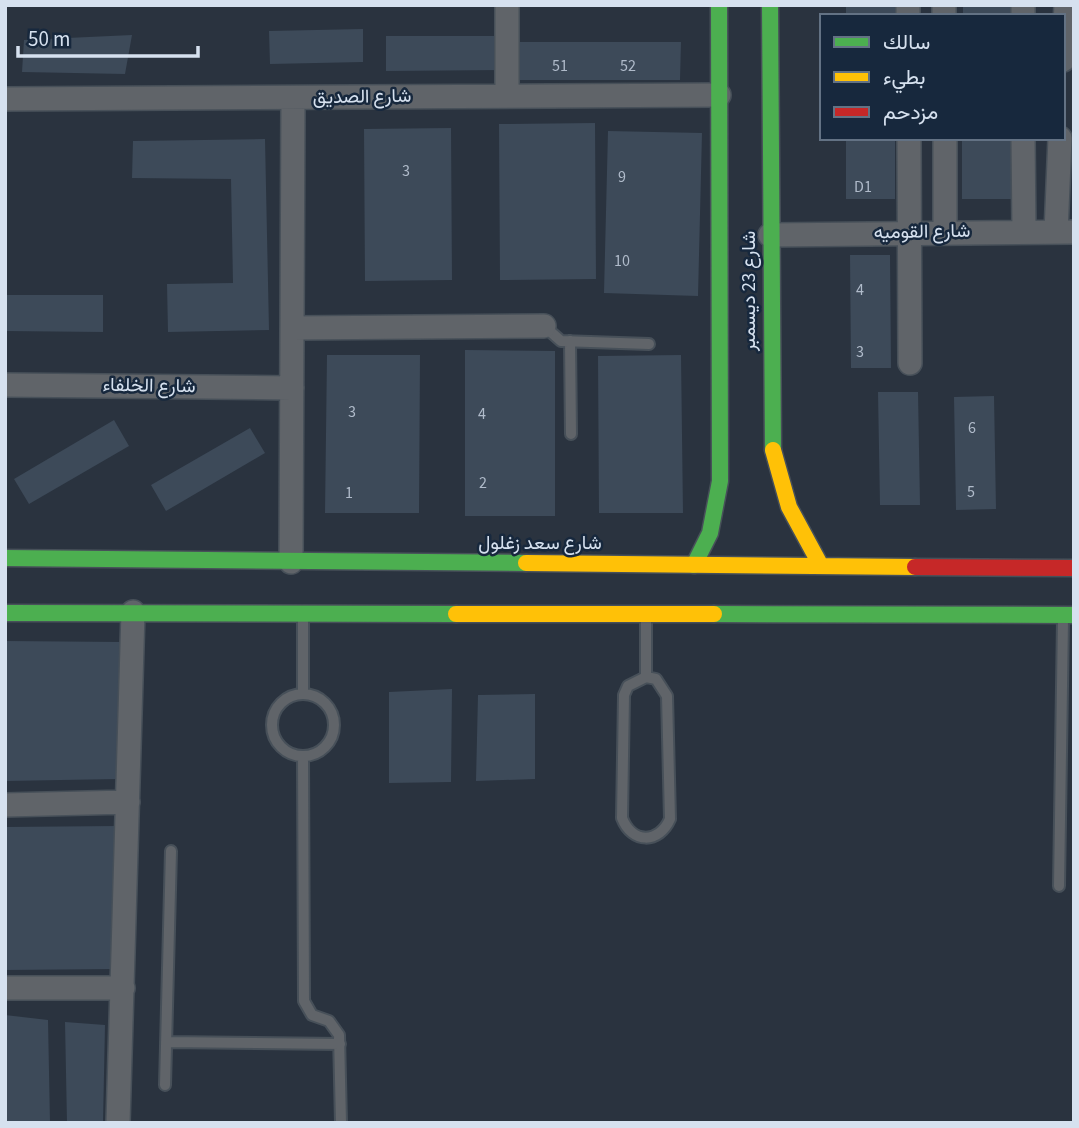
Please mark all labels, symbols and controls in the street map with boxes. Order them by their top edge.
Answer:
scale bar [18,14,198,58]
legend [820,14,1065,140]
text: 50 m [28,24,70,54]
text: سالك [883,27,930,57]
house number: 51 [552,55,568,77]
house number: 52 [620,55,636,77]
text: بطيء [883,62,926,94]
street label: شارع الصديق [312,83,412,111]
text: مزدحم [883,97,938,127]
house number: 3 [402,160,410,182]
house number: 9 [618,166,626,188]
house number: D1 [854,176,872,198]
street label: شارع القوميه [873,218,971,246]
street label: شارع 23 ديسمبر [736,231,763,352]
house number: 10 [614,250,630,272]
house number: 4 [856,279,864,301]
house number: 3 [856,341,864,363]
street label: شارع الخلفاء [102,372,196,400]
house number: 3 [348,401,356,423]
house number: 4 [478,403,486,425]
house number: 6 [968,417,976,439]
house number: 2 [479,472,487,494]
house number: 5 [967,481,975,503]
house number: 1 [345,482,353,504]
street label: شارع سعد زغلول [478,530,602,557]

